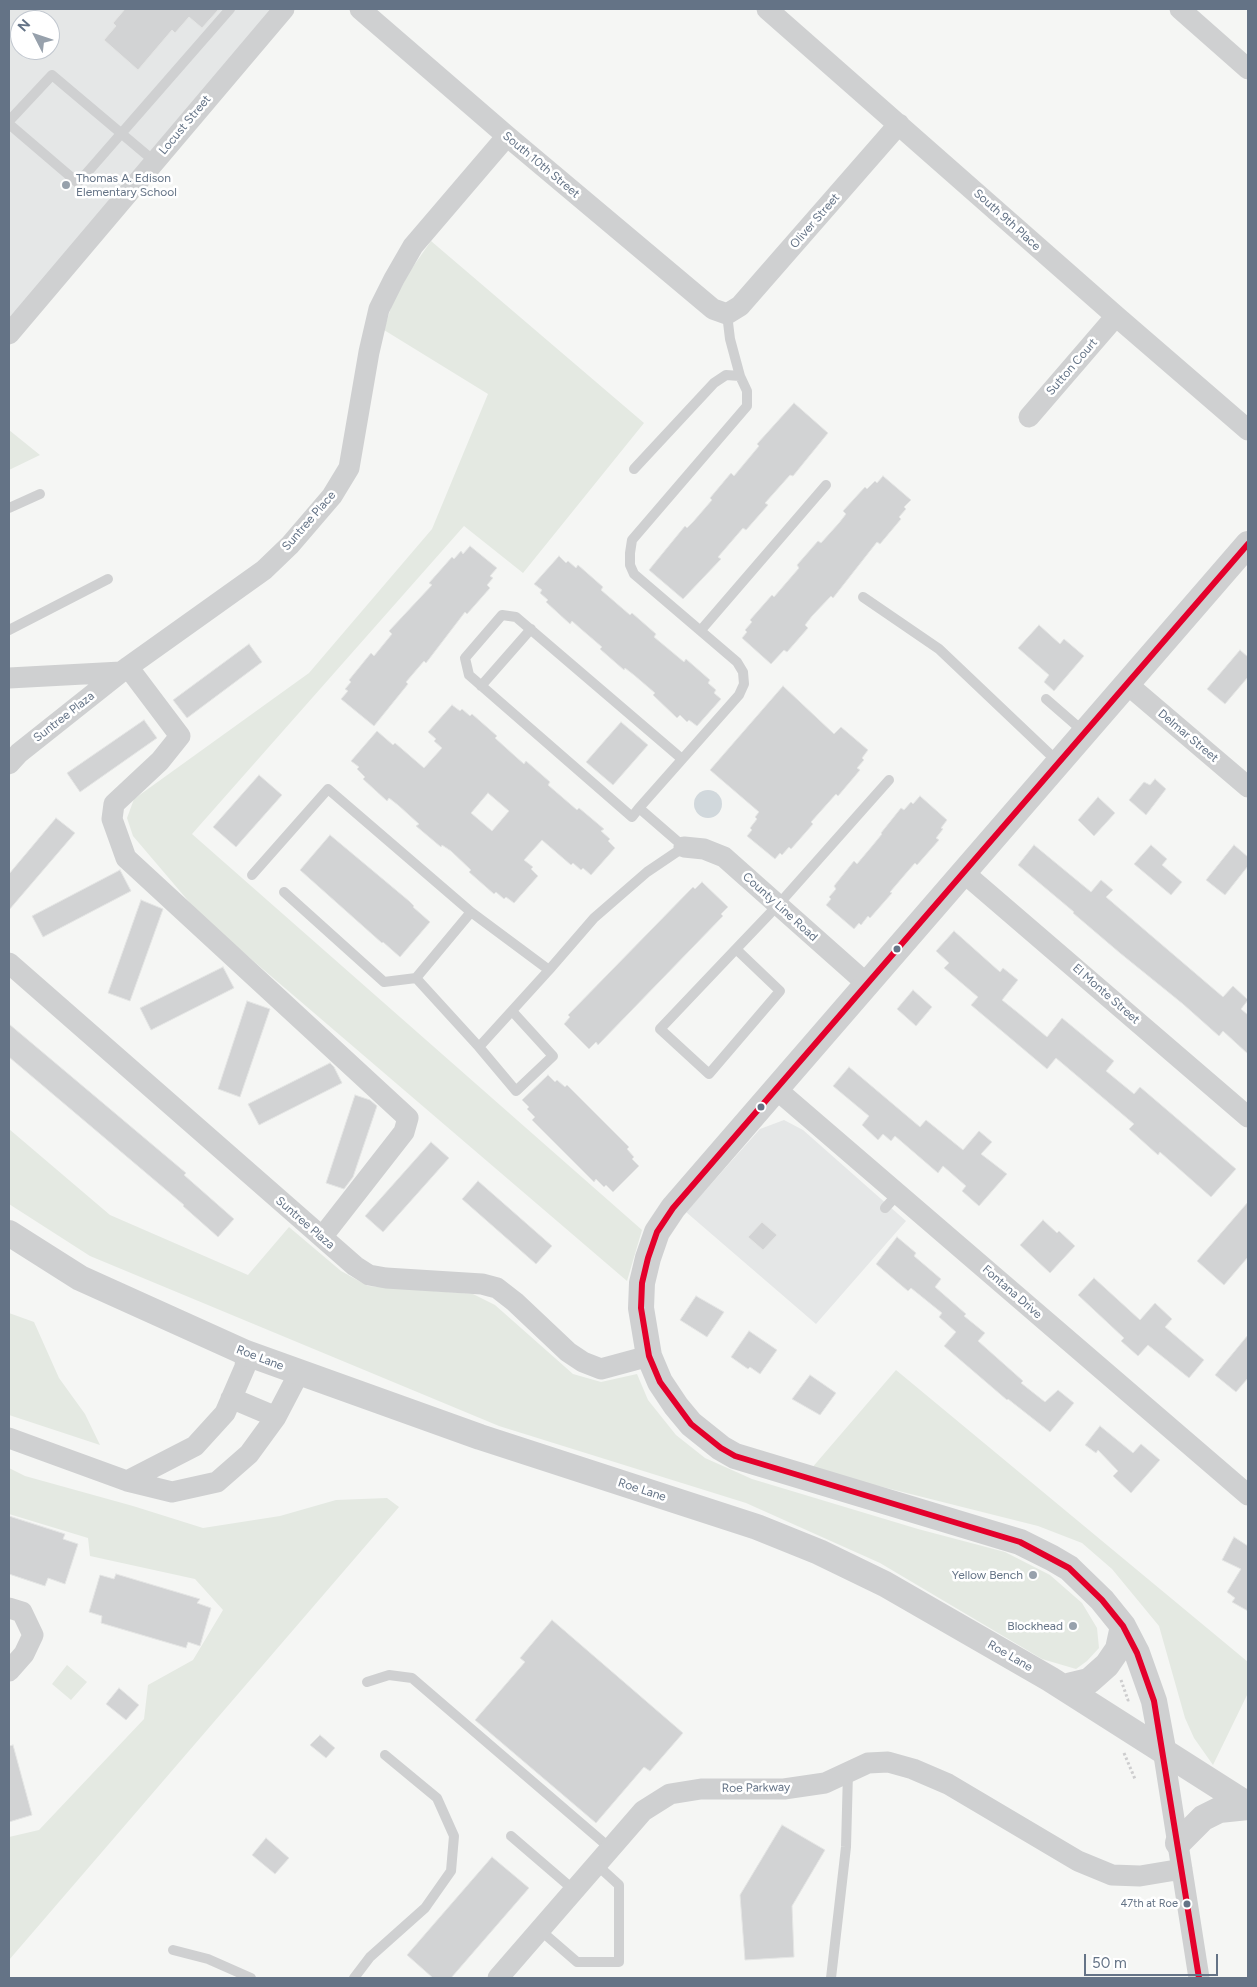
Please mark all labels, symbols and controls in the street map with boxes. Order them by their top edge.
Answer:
north arrow [10,10,60,60]
text: N [14,16,34,35]
street label: Locust Street [156,92,214,158]
street label: South 10th Street [500,129,582,201]
place label: Thomas A. Edison Elementary School [76,171,177,199]
marker: Thomas A. Edison Elementary School [60,179,72,191]
street label: South 9th Place [971,186,1043,254]
street label: Oliver Street [787,191,843,251]
street label: Sutton Court [1043,336,1101,398]
street label: Suntree Place [279,488,339,554]
street label: Suntree Plaza [31,689,97,745]
street label: Delmar Street [1155,707,1221,765]
street label: County Line Road [740,870,820,944]
unlabelled marker [892,944,902,954]
street label: El Monte Street [1070,961,1142,1027]
unlabelled marker [756,1102,766,1112]
street label: Suntree Plaza [273,1194,337,1252]
street label: Fontana Drive [979,1262,1045,1322]
street label: Roe Lane [234,1342,286,1374]
street label: Roe Lane [616,1475,668,1505]
place label: Yellow Bench [952,1568,1023,1582]
marker: Yellow Bench [1027,1569,1039,1581]
place label: Blockhead [1007,1619,1063,1633]
marker: Blockhead [1067,1620,1079,1632]
street label: Roe Lane [985,1637,1035,1675]
street label: Roe Parkway [722,1780,790,1796]
place label: 47th at Roe [1120,1897,1178,1911]
marker: 47th at Roe [1182,1899,1192,1909]
scale bar [1087,1944,1221,1976]
text: 50 m [1092,1954,1127,1972]

